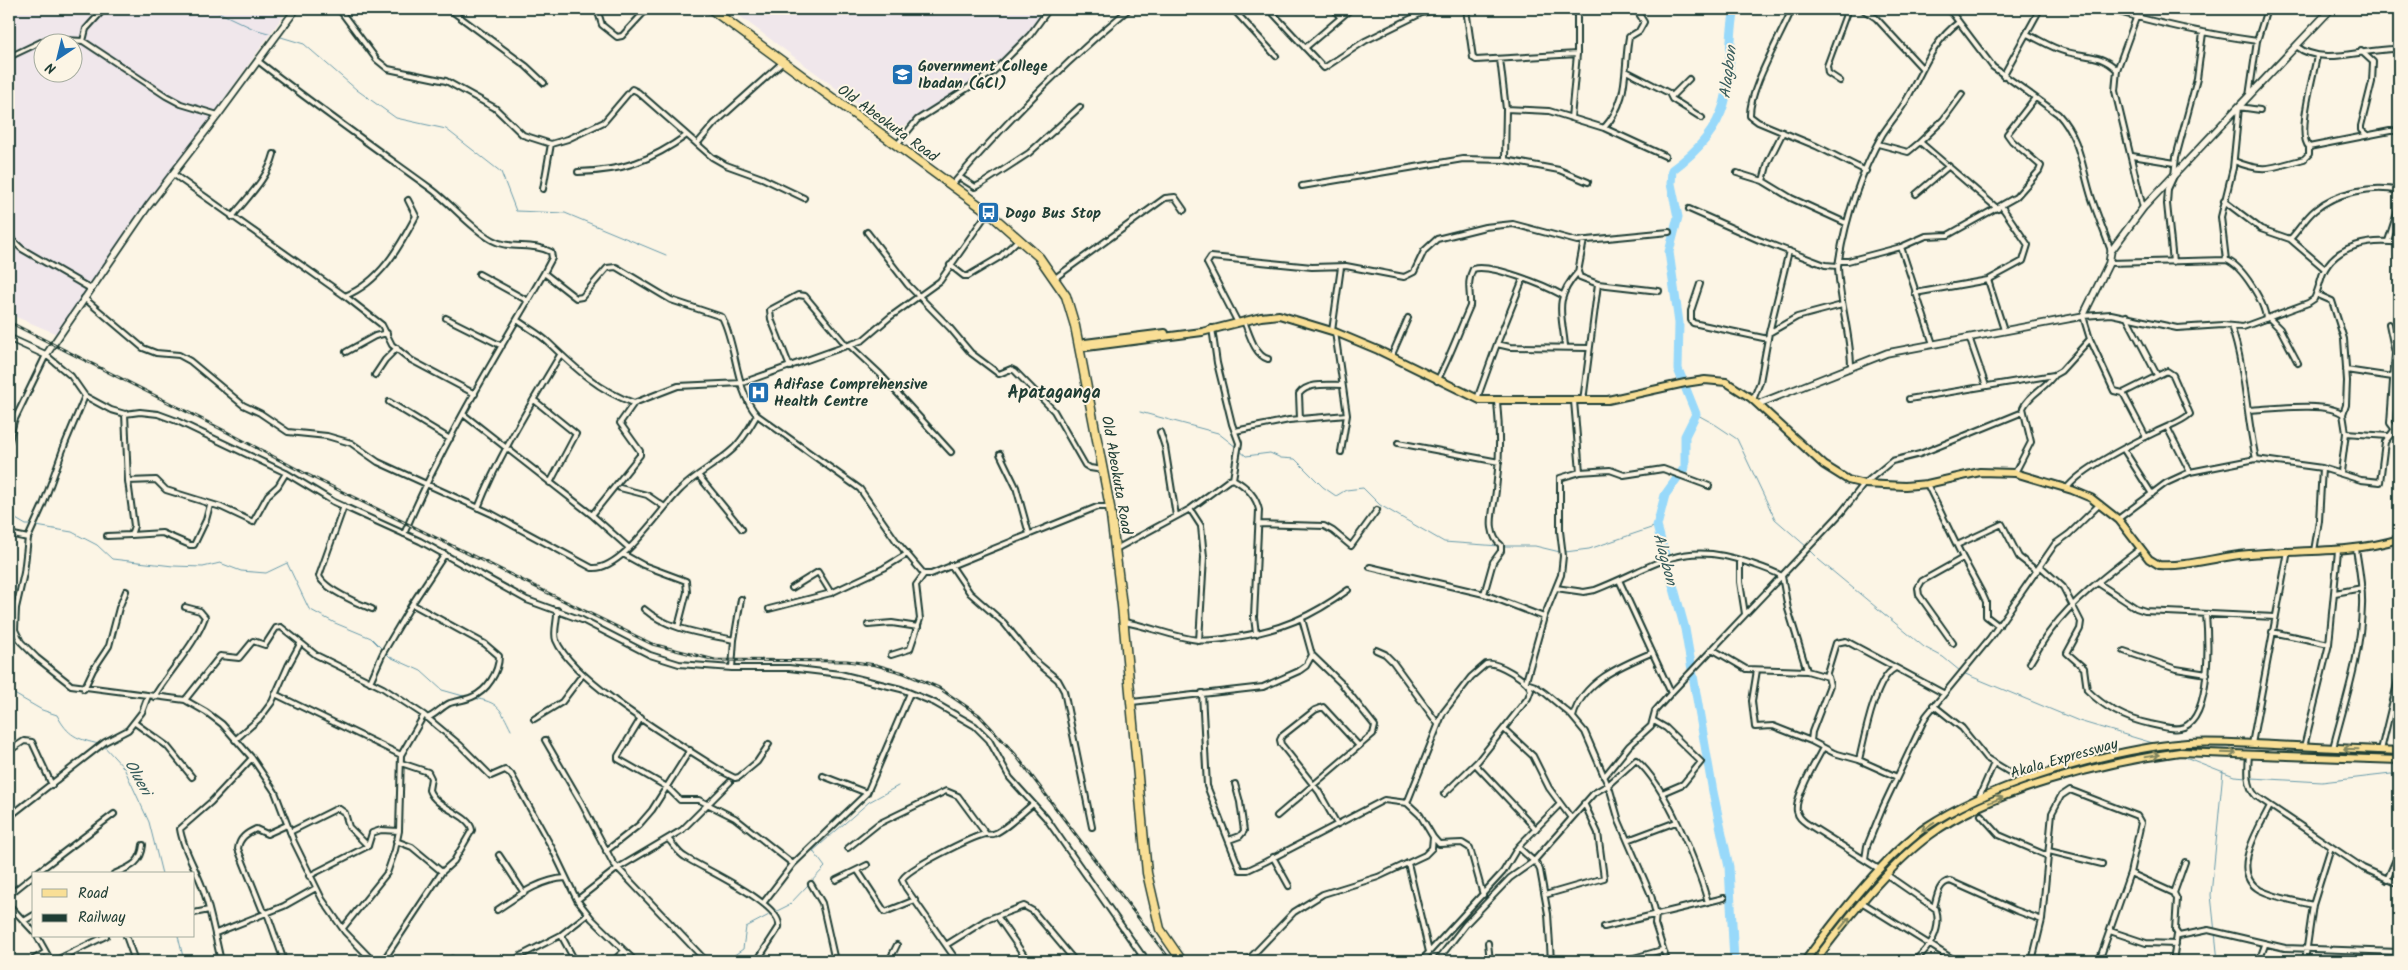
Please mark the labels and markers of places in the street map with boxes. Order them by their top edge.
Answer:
place label: Government College Ibadan (GCI) [918,55,1048,96]
school or university icon: Government College Ibadan (GCI) [890,63,914,87]
bus stop icon: Dogo Bus Stop [977,201,1001,225]
place label: Dogo Bus Stop [1005,202,1101,226]
place label: Adifase Comprehensive Health Centre [774,373,928,414]
hospital icon: Adifase Comprehensive Health Centre [746,381,770,405]

